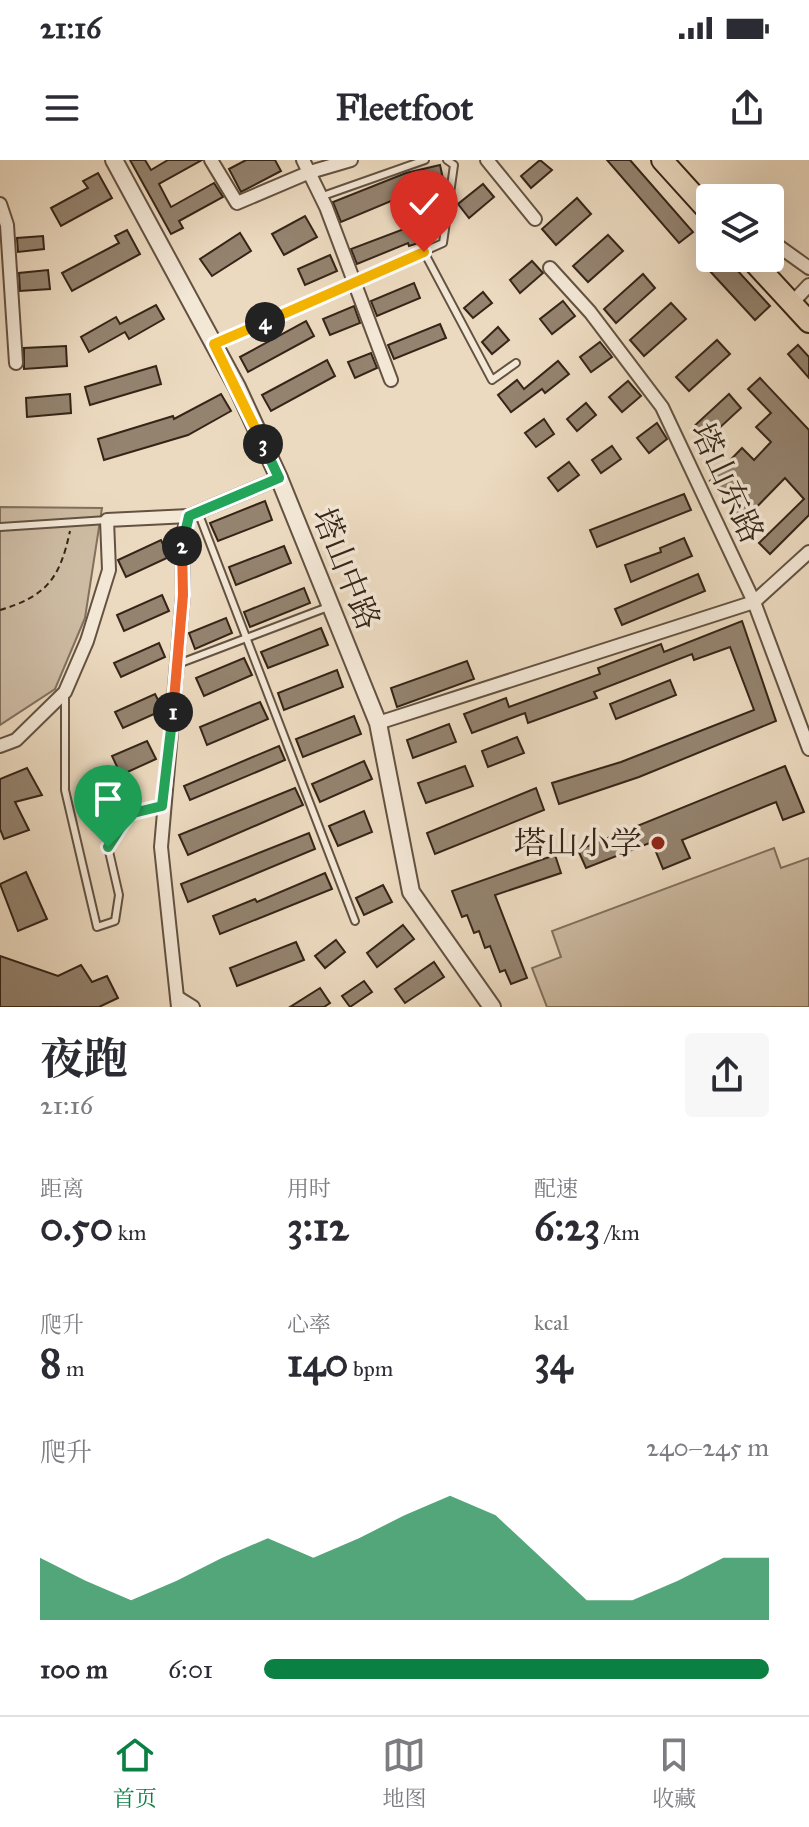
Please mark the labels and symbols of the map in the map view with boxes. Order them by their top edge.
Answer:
pin [390,170,458,252]
pin: 4 [245,302,285,342]
street label: 塔山东路 [682,417,772,549]
pin: 3 [243,424,283,464]
street label: 塔山中路 [304,502,388,636]
pin: 2 [162,526,202,566]
pin: 1 [153,692,193,732]
pin [74,765,142,847]
place label: 塔山小学 [514,824,642,863]
marker: 塔山小学 [649,834,667,852]

